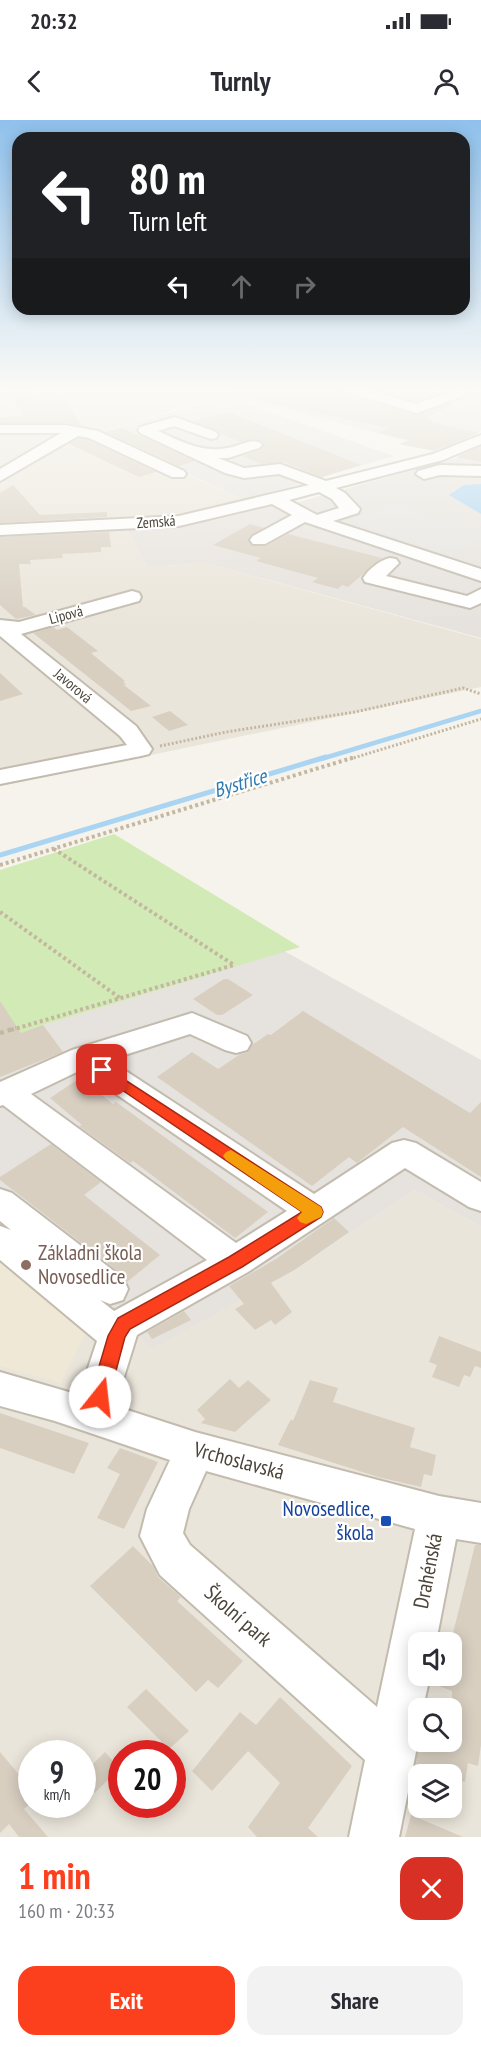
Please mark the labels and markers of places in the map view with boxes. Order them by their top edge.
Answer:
pin [76,1044,127,1095]
place label: Základni škola Novosedlice [38,1239,142,1290]
marker: Základni škola Novosedlice [19,1258,33,1272]
place label: Novosedlice, škola [283,1495,374,1546]
marker: Novosedlice, škola [379,1514,393,1528]

